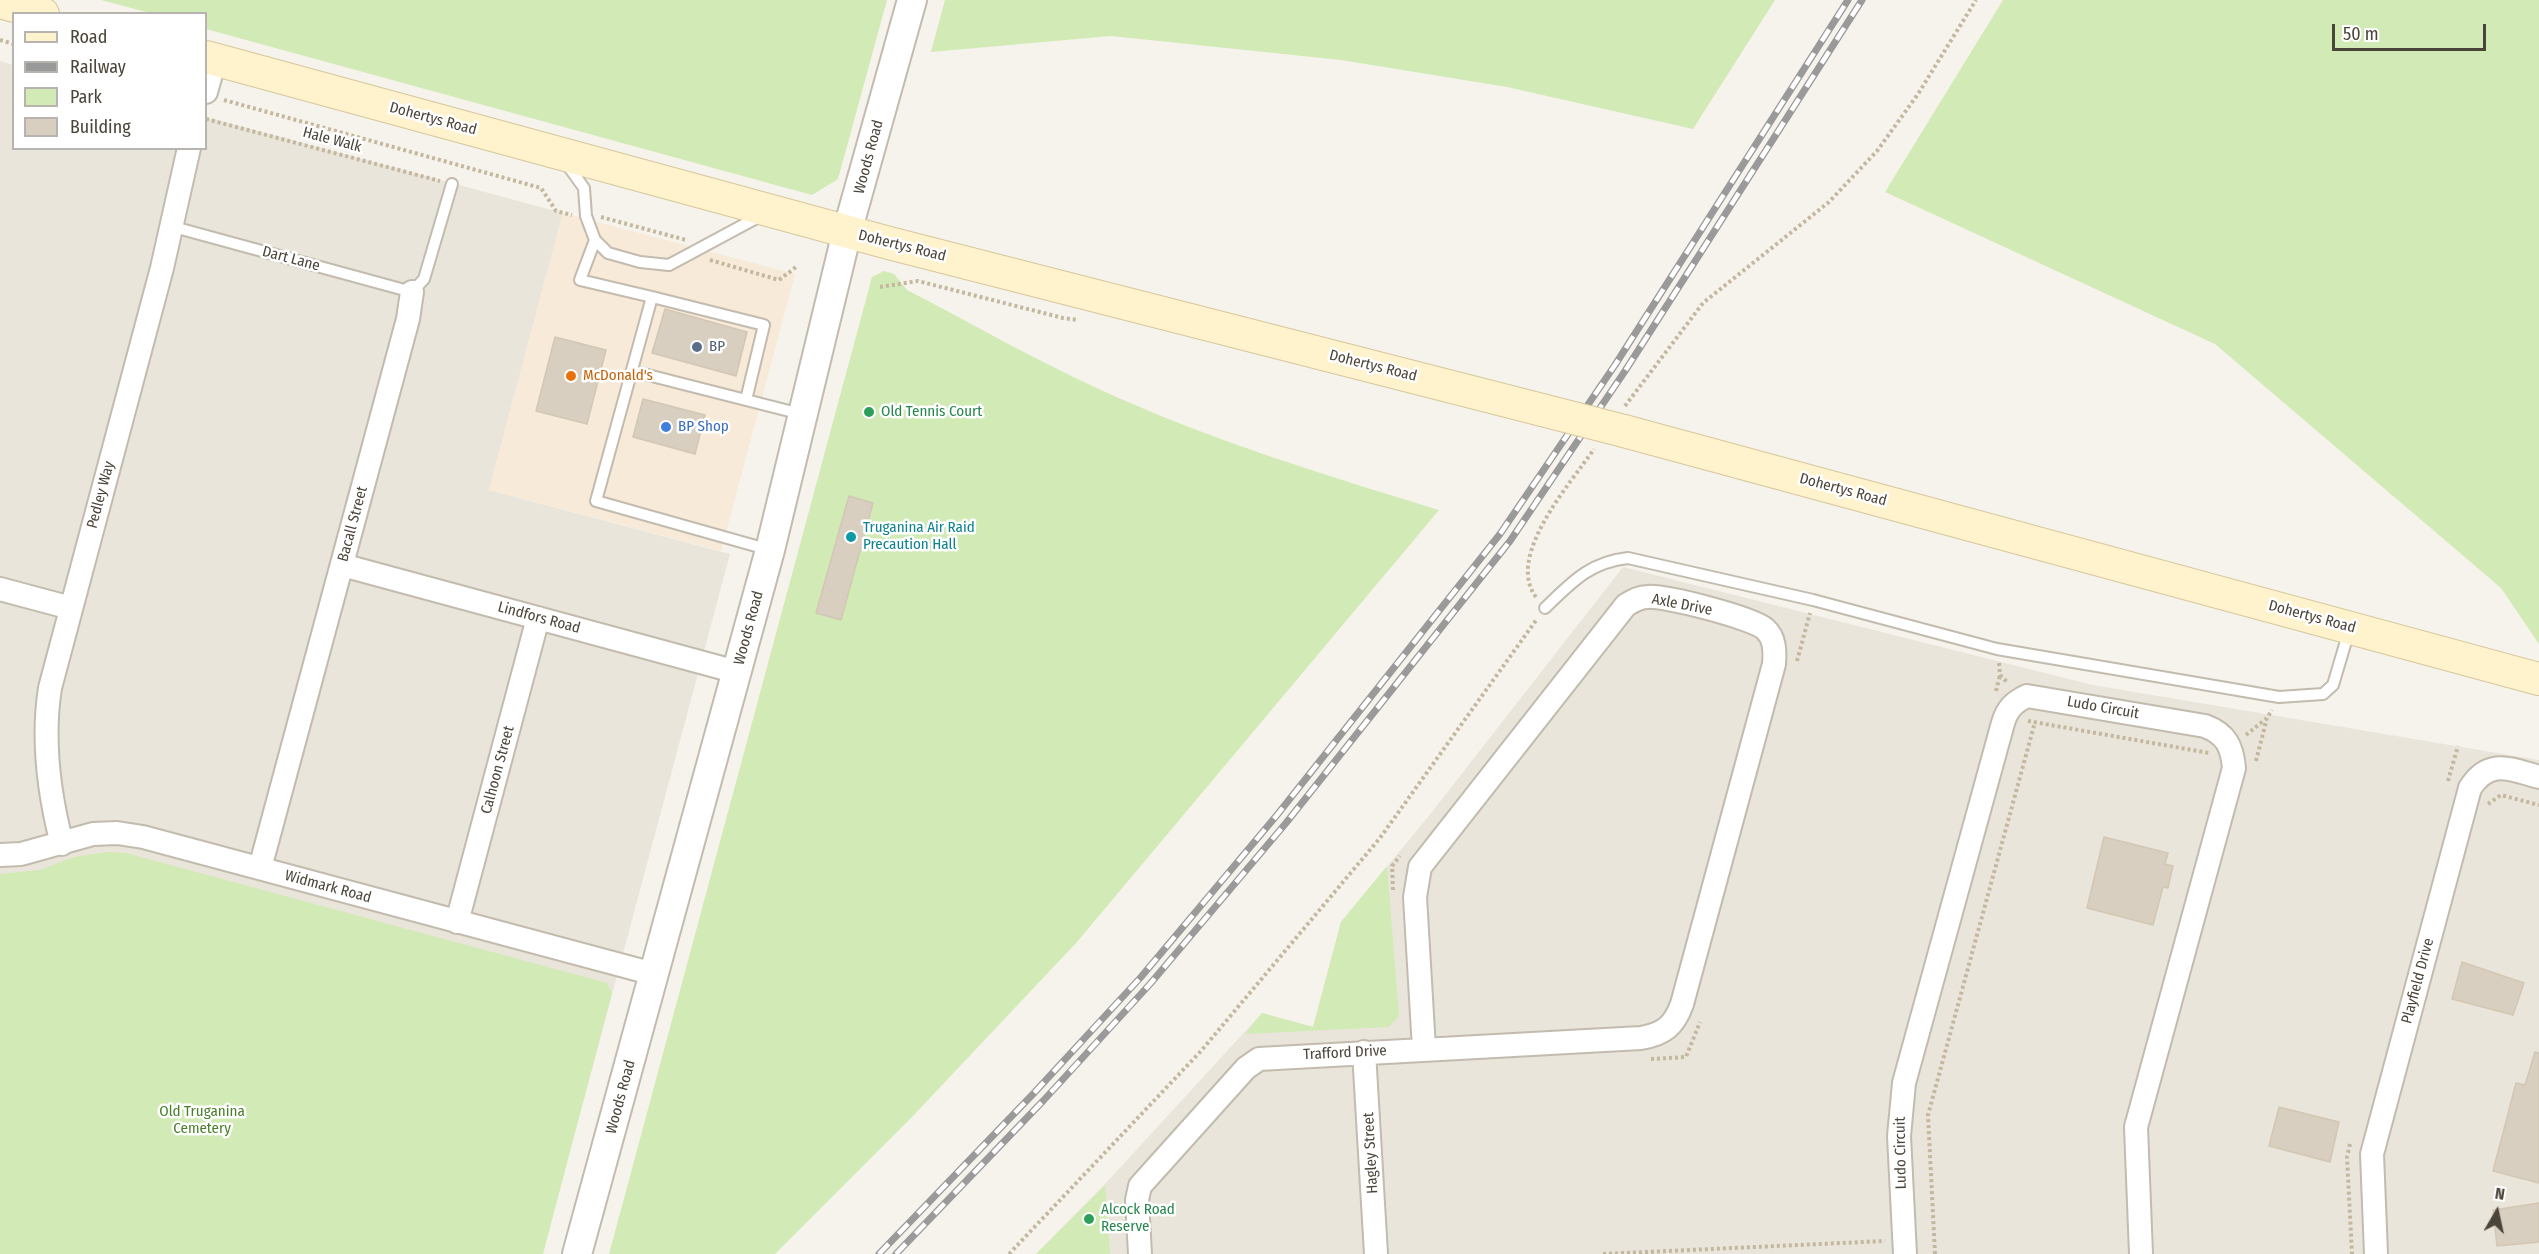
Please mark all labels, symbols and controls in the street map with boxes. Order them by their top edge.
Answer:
legend [12,12,207,150]
scale bar [2335,12,2490,50]
text: 50 m [2343,23,2379,45]
text: Road [70,26,107,48]
text: Railway [70,56,126,78]
text: Park [70,86,102,108]
street label: Dohertys Road [387,99,479,139]
text: Building [70,116,131,138]
street label: Woods Road [850,118,888,196]
street label: Hale Walk [301,124,363,156]
street label: Dohertys Road [856,226,948,266]
street label: Dart Lane [260,243,322,275]
place label: BP [709,338,725,356]
marker: BP [690,340,704,354]
street label: Dohertys Road [1327,346,1419,386]
place label: McDonald's [583,367,653,385]
marker: McDonald's [564,369,578,383]
place label: Old Tennis Court [881,403,982,421]
marker: Old Tennis Court [862,405,876,419]
place label: BP Shop [678,418,729,436]
marker: BP Shop [659,420,673,434]
street label: Pedley Way [83,459,119,531]
street label: Dohertys Road [1797,470,1889,510]
street label: Bacall Street [334,484,372,564]
place label: Truganina Air Raid Precaution Hall [863,519,975,554]
marker: Truganina Air Raid Precaution Hall [844,530,858,544]
street label: Woods Road [730,589,768,667]
street label: Axle Drive [1650,590,1714,620]
street label: Dohertys Road [2266,597,2358,637]
street label: Lindfors Road [496,598,582,638]
street label: Ludo Circuit [2066,693,2140,723]
street label: Calhoon Street [478,724,518,816]
street label: Widmark Road [283,867,373,907]
street label: Playfield Drive [2398,936,2438,1026]
street label: Trafford Drive [1303,1042,1387,1064]
street label: Woods Road [602,1058,640,1136]
park label: Old Truganina Cemetery [159,1103,245,1138]
street label: Hagley Street [1360,1112,1382,1194]
street label: Ludo Circuit [1891,1116,1911,1190]
north arrow [2467,1182,2527,1242]
text: N [2494,1184,2506,1204]
place label: Alcock Road Reserve [1101,1201,1175,1236]
marker: Alcock Road Reserve [1082,1212,1096,1226]

